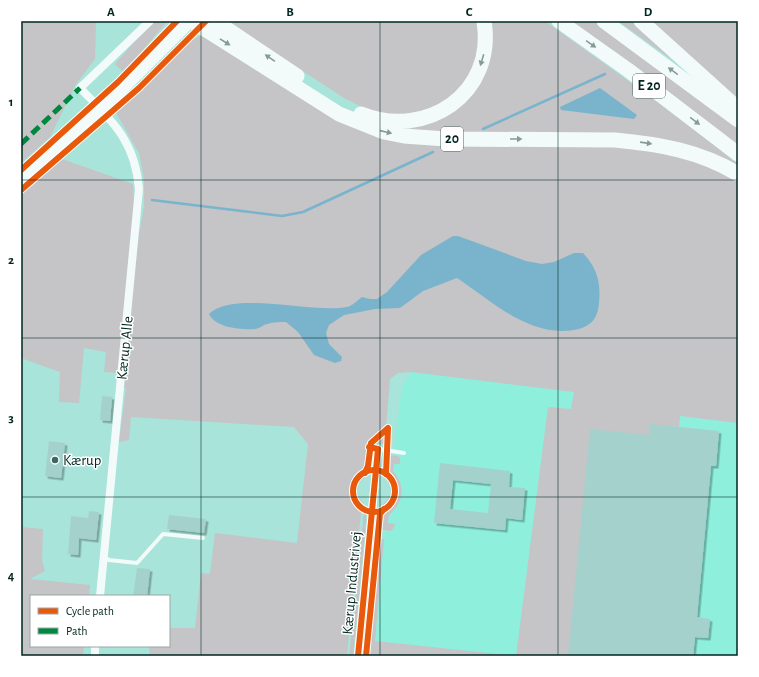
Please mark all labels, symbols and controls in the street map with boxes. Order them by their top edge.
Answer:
text: A [107,6,115,19]
text: B [286,6,294,19]
text: C [466,6,473,19]
text: D [644,6,653,19]
one-way arrow [220,38,230,46]
one-way arrow [585,40,596,48]
one-way arrow [264,54,276,61]
one-way arrow [479,54,485,66]
one-way arrow [668,67,679,75]
road number: E 20 [633,74,665,98]
text: 1 [9,96,13,109]
one-way arrow [690,117,701,125]
road number: 20 [441,127,463,151]
one-way arrow [380,130,393,136]
one-way arrow [510,136,523,142]
one-way arrow [640,140,652,146]
text: 2 [8,254,14,267]
street label: Kærup Alle [114,315,136,381]
text: 3 [8,412,14,425]
place label: Kærup [63,453,101,468]
marker: Kærup [50,455,60,465]
street label: Kærup Industrivej [340,531,364,635]
text: 4 [8,570,15,583]
legend [30,595,170,647]
text: Cycle path [66,605,114,618]
text: Path [66,625,88,637]

